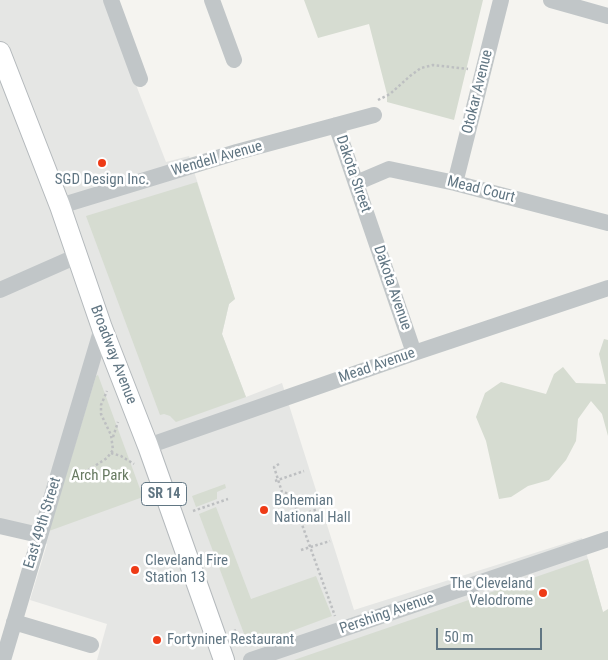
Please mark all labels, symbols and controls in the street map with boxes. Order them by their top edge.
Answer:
street label: Otokar Avenue [459,48,497,136]
street label: Dakota Street [331,133,375,215]
street label: Wendell Avenue [170,137,264,181]
marker: SGD Design Inc. [96,157,108,169]
place label: SGD Design Inc. [55,171,149,189]
street label: Mead Court [445,173,517,207]
street label: Dakota Avenue [369,243,415,333]
street label: Broadway Avenue [86,303,140,407]
street label: Mead Avenue [336,345,418,387]
park label: Arch Park [71,467,129,485]
street label: East 49th Street [21,475,65,571]
road number: SR 14 [142,482,186,506]
place label: Bohemian National Hall [274,492,351,527]
marker: Bohemian National Hall [258,504,270,516]
place label: Cleveland Fire Station 13 [145,552,228,587]
marker: Cleveland Fire Station 13 [129,564,141,576]
place label: The Cleveland Velodrome [450,575,533,610]
marker: The Cleveland Velodrome [537,587,549,599]
street label: Pershing Avenue [337,589,437,639]
scale bar [438,618,544,650]
text: 50 m [444,628,474,646]
place label: Fortyniner Restaurant [167,631,294,649]
marker: Fortyniner Restaurant [151,634,163,646]

